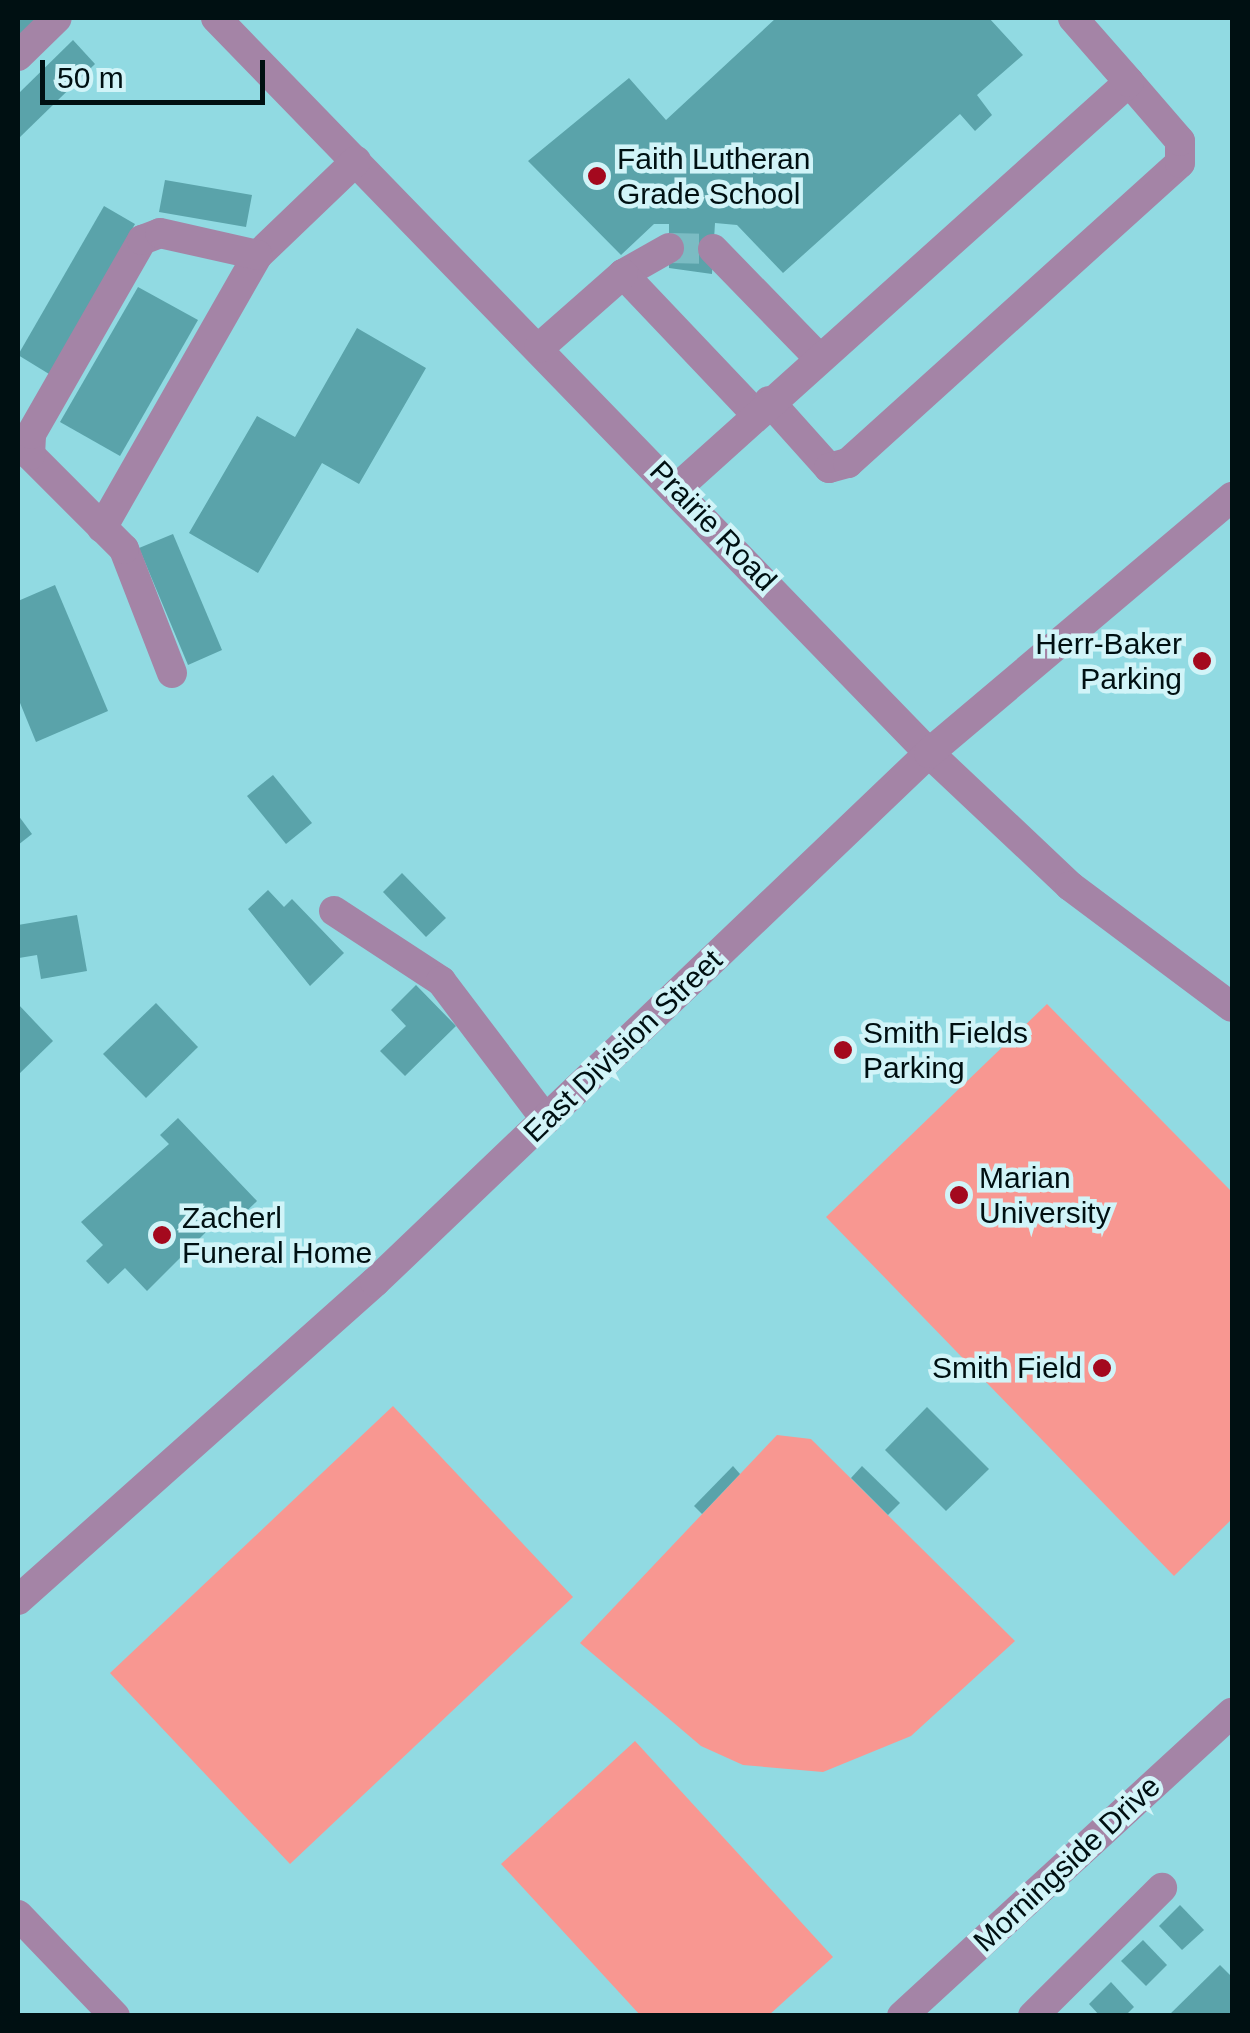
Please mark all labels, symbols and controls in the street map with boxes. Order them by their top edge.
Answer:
scale bar [45,40,270,102]
text: 50 m [57,61,124,94]
place label: Faith Lutheran Grade School [617,141,810,212]
marker: Faith Lutheran Grade School [586,165,608,187]
street label: Prairie Road [642,454,784,598]
place label: Herr-Baker Parking [1035,626,1182,696]
marker: Herr-Baker Parking [1191,650,1213,672]
street label: East Division Street [516,942,730,1150]
place label: Smith Fields Parking [863,1015,1028,1086]
marker: Smith Fields Parking [832,1039,854,1061]
place label: Marian University [979,1160,1111,1230]
marker: Marian University [948,1184,970,1206]
place label: Zacherl Funeral Home [182,1200,372,1270]
marker: Zacherl Funeral Home [151,1224,173,1246]
place label: Smith Field [932,1350,1082,1386]
marker: Smith Field [1091,1357,1113,1379]
street label: Morningside Drive [966,1768,1168,1960]

